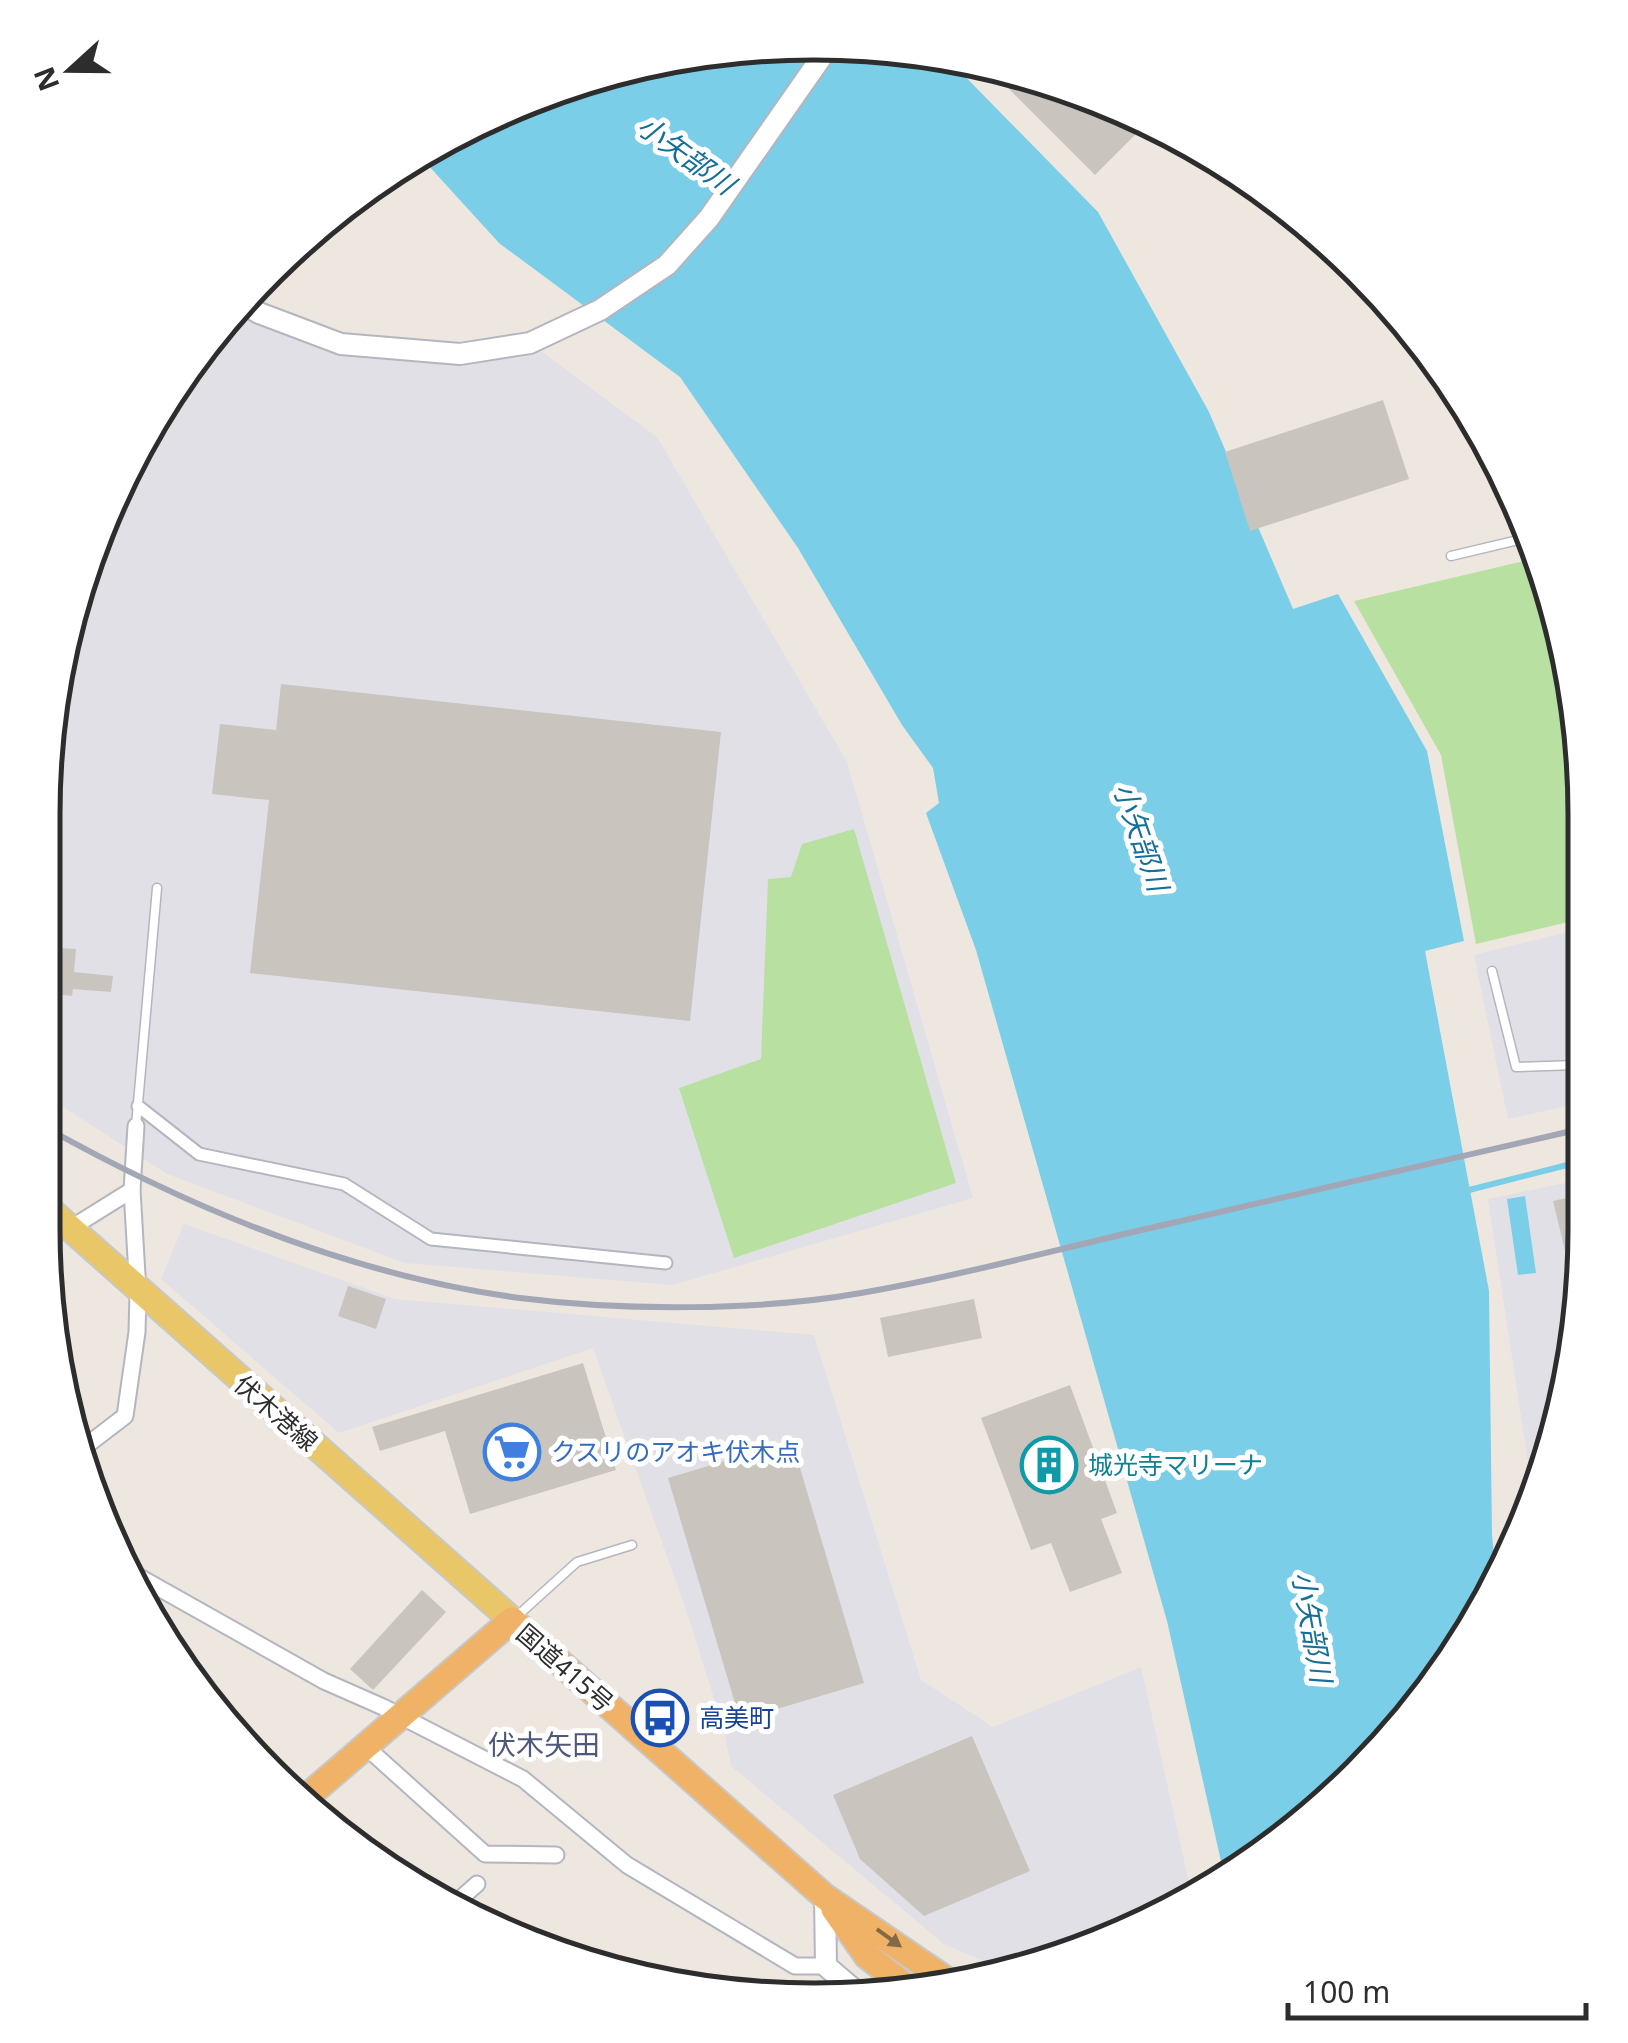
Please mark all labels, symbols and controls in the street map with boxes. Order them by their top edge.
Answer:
north arrow [20,20,120,120]
text: N [24,62,68,97]
water label: 小矢部川 [630,106,745,204]
water label: 小矢部川 [1106,778,1179,899]
street label: 伏木港線 [228,1367,326,1458]
supermarket icon: クスリのアオキ伏木点 [482,1422,542,1482]
place label: クスリのアオキ伏木点 [551,1434,800,1468]
building icon: 城光寺マリーナ [1019,1435,1079,1495]
place label: 城光寺マリーナ [1088,1447,1263,1481]
water label: 小矢部川 [1285,1568,1342,1688]
street label: 国道415号 [510,1616,621,1719]
bus stop icon: 高美町 [630,1688,690,1748]
place label: 高美町 [699,1700,774,1734]
district label: 伏木矢田 [488,1725,600,1763]
one-way arrow [876,1928,902,1948]
scale bar [1288,1958,1586,2020]
text: 100 m [1303,1971,1390,2012]

